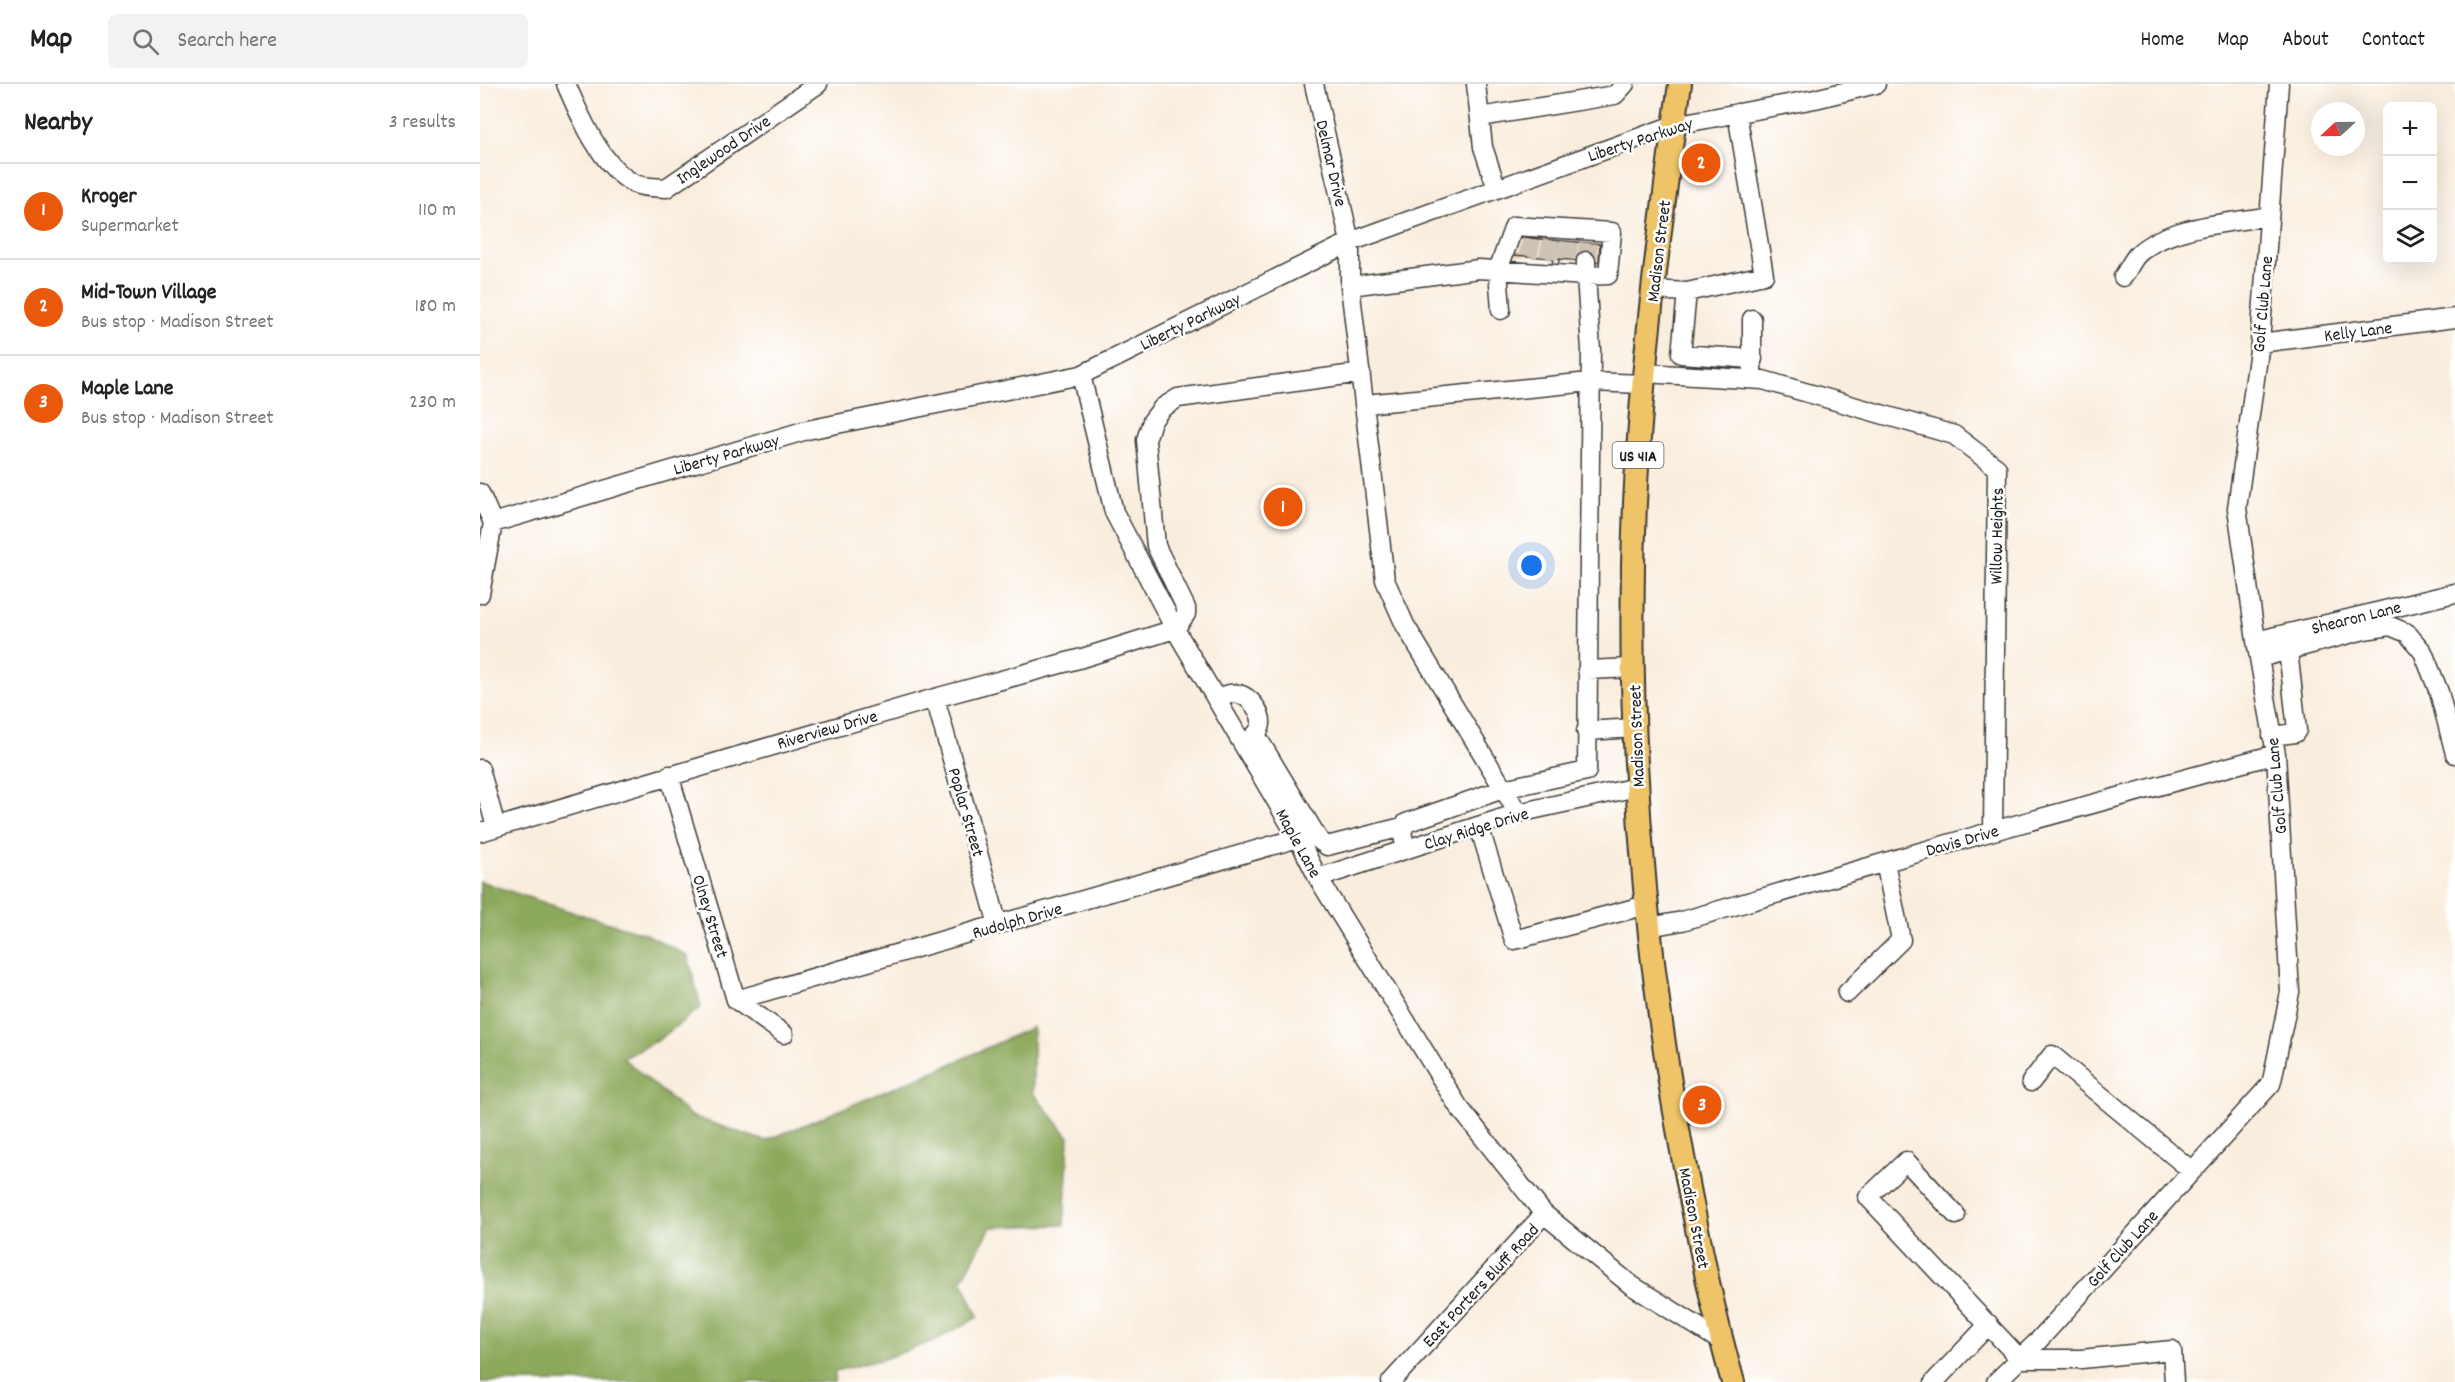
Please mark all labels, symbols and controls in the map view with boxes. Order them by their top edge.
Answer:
search box [108,14,528,68]
text: Map [30,21,72,61]
icon: search [129,25,162,58]
text: Search here [177,26,277,57]
text: Home [2140,26,2184,56]
text: Map [2217,26,2249,56]
text: About [2282,26,2329,56]
text: Contact [2362,26,2425,56]
north arrow [2311,102,2365,156]
map controls [2383,102,2437,264]
button: + [2383,102,2437,156]
text: Nearby [24,105,92,142]
text: 3 results [389,109,456,137]
street label: Inglewood Drive [672,110,777,192]
street label: Liberty Parkway [1585,112,1697,170]
street label: Delmar Drive [1308,118,1352,209]
pin: 2 [1682,140,1720,185]
button: − [2383,156,2437,210]
text: Kroger [81,182,137,213]
text: 1 [41,197,46,225]
text: 110 m [418,197,456,225]
street label: Madison Street [1642,199,1679,304]
button: layers [2383,210,2437,264]
text: Supermarket [81,213,179,241]
street label: Golf Club Lane [2248,255,2281,353]
text: Mid-Town Village [81,278,216,309]
street label: Liberty Parkway [1137,288,1246,358]
text: 2 [39,293,48,321]
text: 180 m [414,293,456,321]
text: Bus stop · Madison Street [81,309,274,337]
street label: Kelly Lane [2323,317,2394,350]
text: Maple Lane [81,374,173,405]
text: 3 [39,389,48,417]
text: 230 m [409,389,456,417]
text: Bus stop · Madison Street [81,405,274,433]
street label: Liberty Parkway [671,429,783,483]
road number: US 41A [1612,442,1664,468]
pin: 1 [1264,484,1302,530]
street label: Willow Heights [1985,487,2012,585]
your location [1517,551,1546,580]
street label: Shearon Lane [2309,596,2404,643]
street label: Madison Street [1624,684,1653,788]
street label: Riverview Drive [775,705,881,758]
street label: Golf Club Lane [2262,736,2295,835]
street label: Poplar Street [940,765,989,861]
street label: Clay Ridge Drive [1421,803,1532,858]
street label: Maple Lane [1268,805,1326,883]
street label: Davis Drive [1923,820,2002,865]
street label: Olney Street [684,872,733,962]
street label: Rudolph Drive [970,898,1066,947]
pin: 3 [1682,1082,1722,1128]
street label: Madison Street [1670,1166,1715,1272]
street label: Golf Club Lane [2082,1205,2166,1294]
street label: East Porters Bluff Road [1418,1219,1546,1354]

